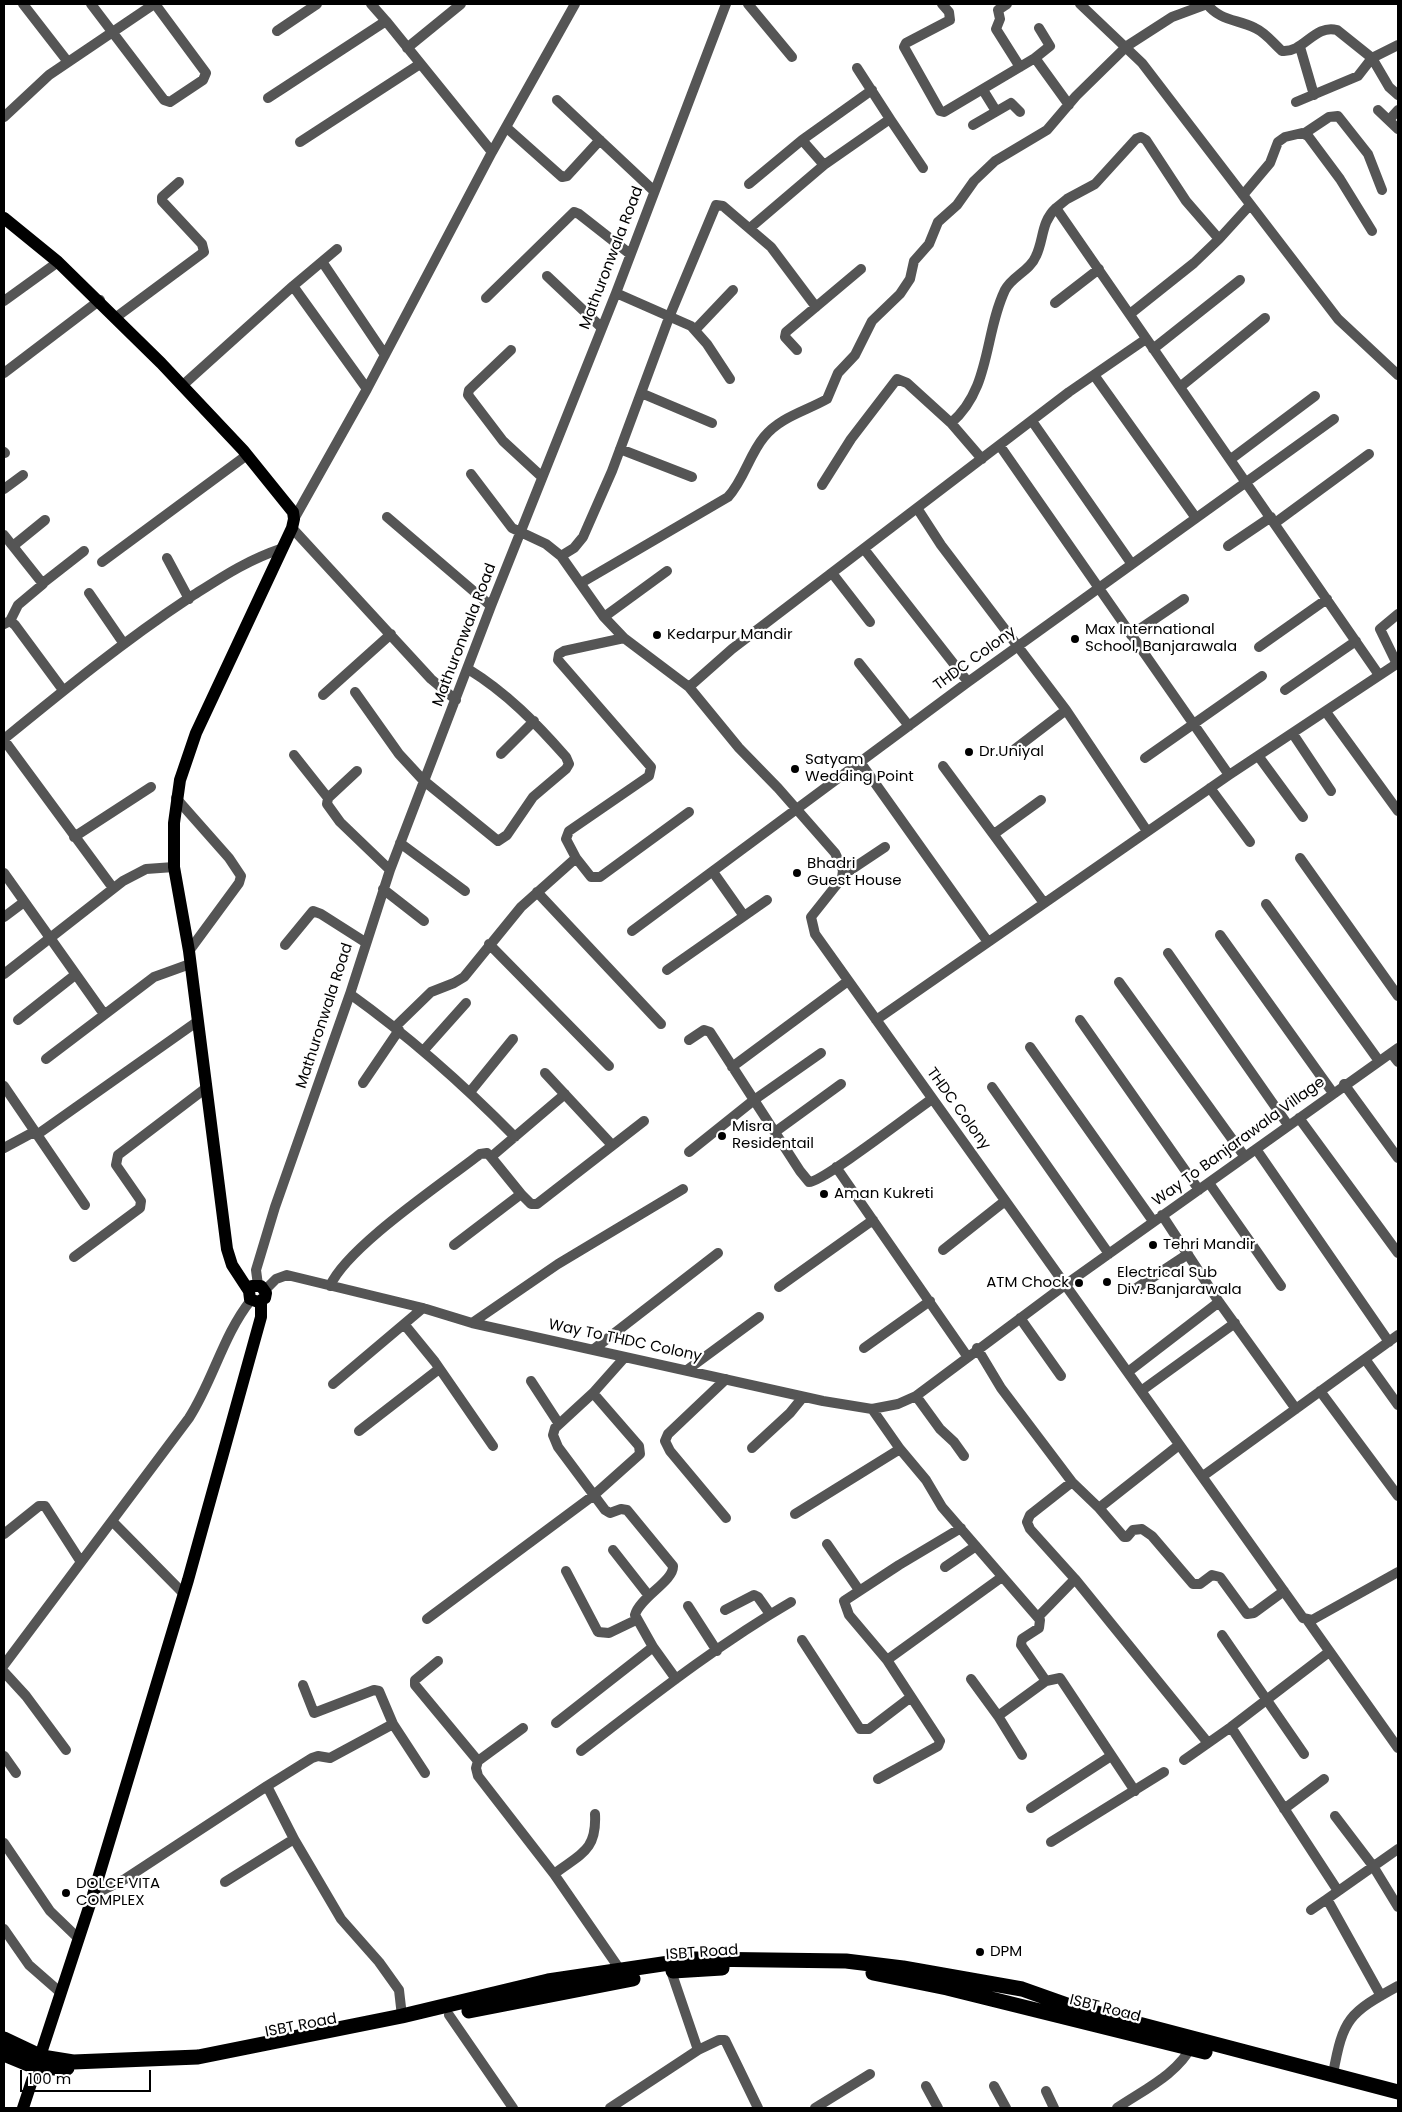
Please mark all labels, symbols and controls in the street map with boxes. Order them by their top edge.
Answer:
street label: Mathuronwala Road [576,184,648,332]
street label: Mathuronwala Road [429,561,501,709]
place label: Max International School, Banjarawala [1085,621,1237,656]
street label: THDC Colony [930,623,1020,695]
place label: Kedarpur Mandir [667,626,793,644]
marker: Kedarpur Mandir [651,629,663,641]
marker: Max International School, Banjarawala [1069,633,1081,645]
place label: Dr.Uniyal [979,743,1044,761]
marker: Dr.Uniyal [963,746,975,758]
place label: Satyam Wedding Point [805,751,914,786]
marker: Satyam Wedding Point [789,763,801,775]
place label: Bhadri Guest House [807,855,902,890]
marker: Bhadri Guest House [791,867,803,879]
street label: Mathuronwala Road [293,941,357,1091]
street label: THDC Colony [922,1064,994,1154]
street label: Way To Banjarawala Village [1149,1073,1329,1211]
place label: Misra Residentail [732,1118,814,1153]
marker: Misra Residentail [716,1130,728,1142]
place label: Aman Kukreti [834,1185,934,1203]
marker: Aman Kukreti [818,1188,830,1200]
place label: Tehri Mandir [1163,1236,1255,1254]
marker: Tehri Mandir [1147,1239,1159,1251]
place label: Electrical Sub Div. Banjarawala [1117,1264,1242,1299]
place label: ATM Chock [986,1274,1069,1292]
marker: Electrical Sub Div. Banjarawala [1101,1276,1113,1288]
marker: ATM Chock [1073,1277,1085,1289]
street label: Way To THDC Colony [547,1316,703,1366]
place label: DOLCE VITA COMPLEX [76,1875,160,1910]
marker: DOLCE VITA COMPLEX [60,1887,72,1899]
street label: ISBT Road [665,1941,739,1965]
place label: DPM [990,1943,1022,1961]
marker: DPM [974,1946,986,1958]
street label: ISBT Road [1067,1991,1143,2027]
street label: ISBT Road [264,2010,338,2042]
scale bar [22,2060,154,2092]
text: 100 m [28,2068,71,2089]

